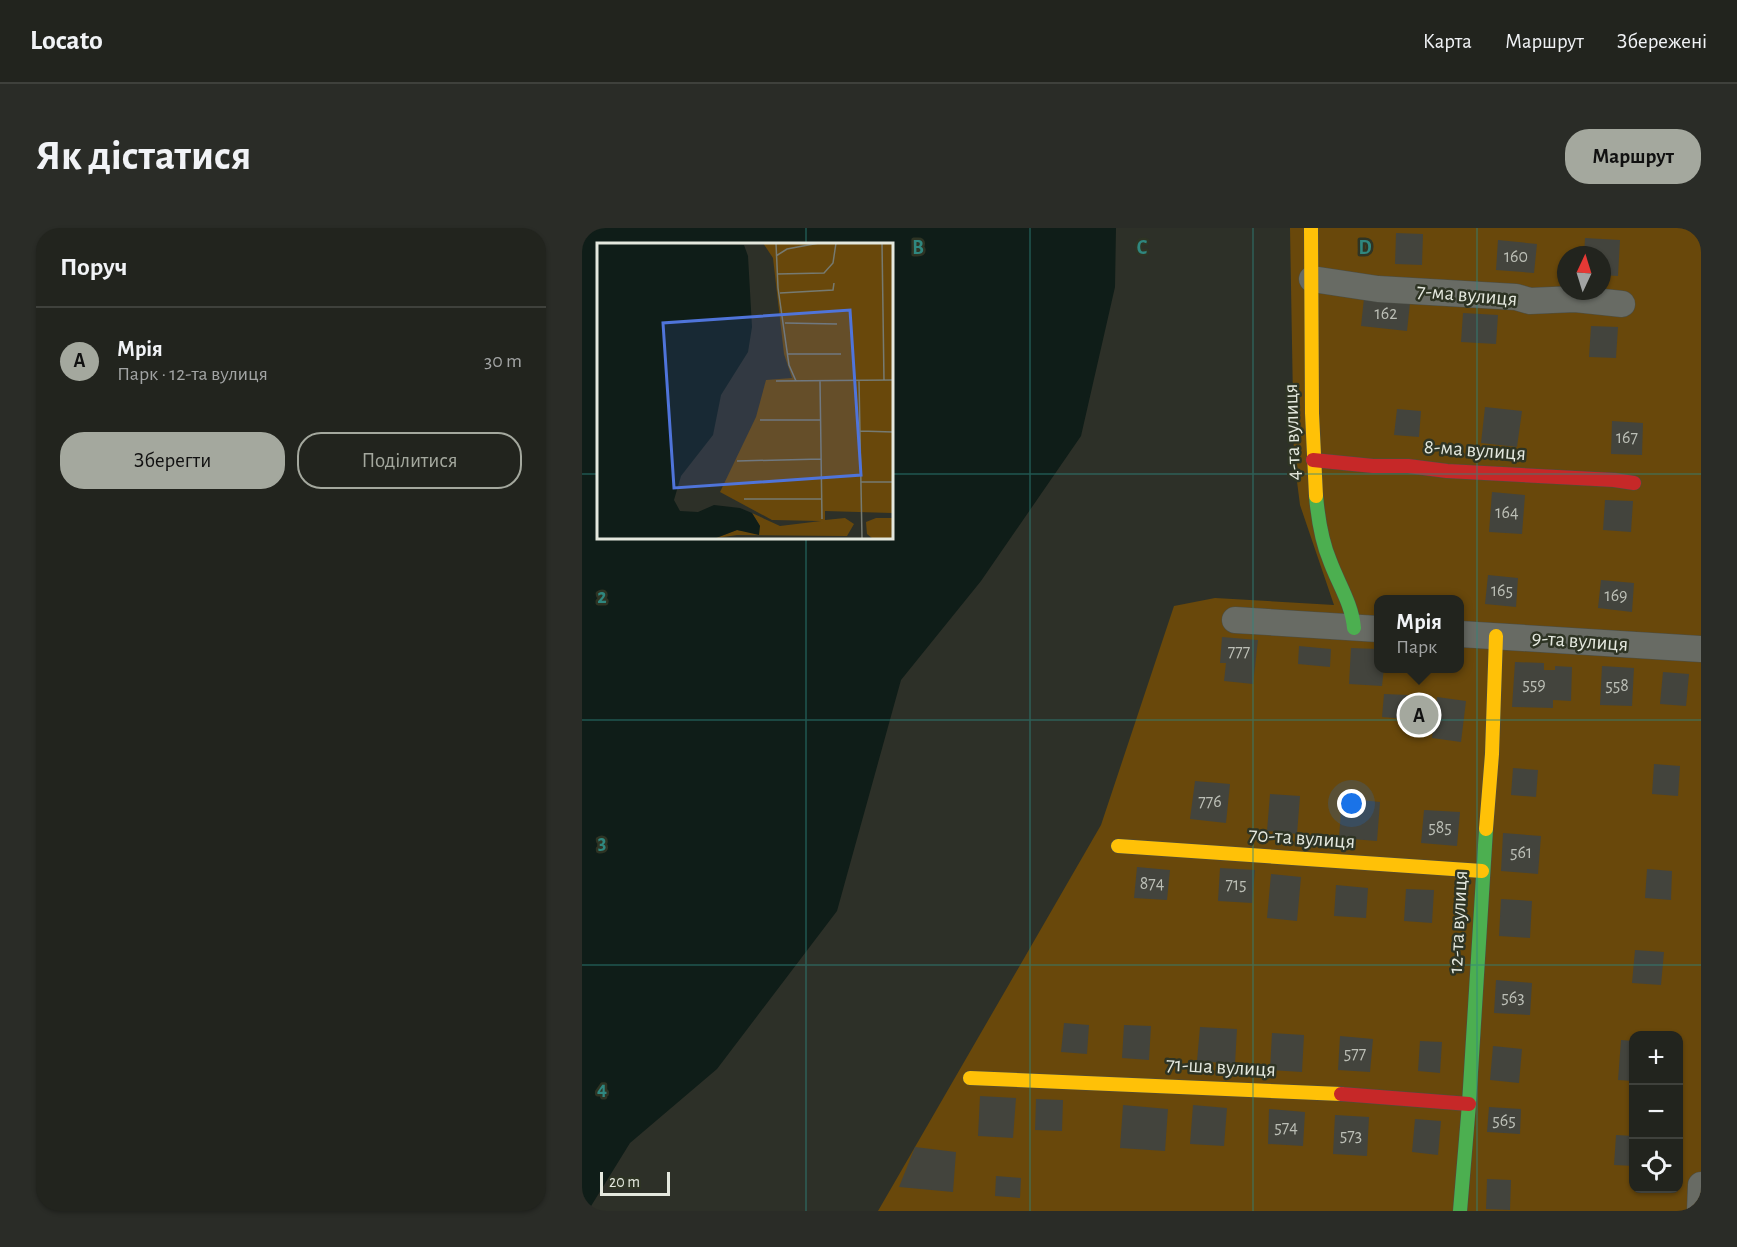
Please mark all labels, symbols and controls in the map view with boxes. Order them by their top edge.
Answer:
text: Locato [30,27,103,55]
text: Карта [1423,31,1472,52]
text: Маршрут [1505,31,1584,52]
text: Збережені [1617,31,1707,52]
button: Маршрут [1565,129,1701,184]
text: Як дістатися [36,135,251,177]
text: B [912,238,924,258]
text: C [1137,238,1148,258]
text: D [1358,238,1372,258]
inset map [597,243,892,538]
north arrow [1557,246,1611,300]
house number: 160 [1504,248,1528,266]
text: Поруч [60,254,127,280]
street label: 7-ма вулиця [1416,280,1518,310]
house number: 162 [1375,305,1397,323]
text: Мрія [117,338,163,360]
text: A [74,351,86,371]
text: 30 m [484,351,522,371]
text: Парк · 12-та вулиця [117,364,268,384]
street label: 4-та вулиця [1280,383,1304,481]
house number: 167 [1616,429,1638,447]
button: Зберегти [60,432,285,489]
button: Поділитися [297,432,522,489]
street label: 8-ма вулиця [1423,436,1527,464]
house number: 164 [1495,504,1519,522]
house number: 165 [1491,582,1513,600]
text: 2 [597,587,607,607]
house number: 169 [1604,587,1628,605]
popup [1374,595,1464,673]
text: Мрія [1396,611,1442,633]
street label: 9-та вулиця [1531,627,1629,655]
text: Парк [1396,637,1437,657]
house number: 777 [1228,643,1250,661]
house number: 559 [1522,676,1546,694]
house number: 558 [1605,677,1629,695]
pin: A [1400,692,1438,738]
your location [1337,789,1366,818]
house number: 776 [1198,793,1222,811]
house number: 585 [1428,819,1452,837]
street label: 70-та вулиця [1248,824,1356,852]
text: 3 [598,833,606,853]
house number: 561 [1510,844,1532,862]
street label: 12-та вулиця [1445,870,1471,974]
house number: 874 [1140,875,1165,893]
house number: 715 [1225,876,1247,894]
house number: 563 [1501,989,1525,1007]
map controls [1629,1031,1683,1193]
button: + [1629,1031,1683,1085]
house number: 577 [1344,1045,1366,1063]
street label: 71-ша вулиця [1165,1054,1277,1080]
text: 4 [597,1079,607,1099]
button: − [1629,1085,1683,1139]
house number: 565 [1492,1112,1516,1130]
house number: 574 [1274,1119,1298,1137]
house number: 573 [1340,1127,1362,1145]
button: locate [1629,1139,1683,1193]
scale bar [600,1169,670,1196]
text: 20 m [609,1174,640,1190]

